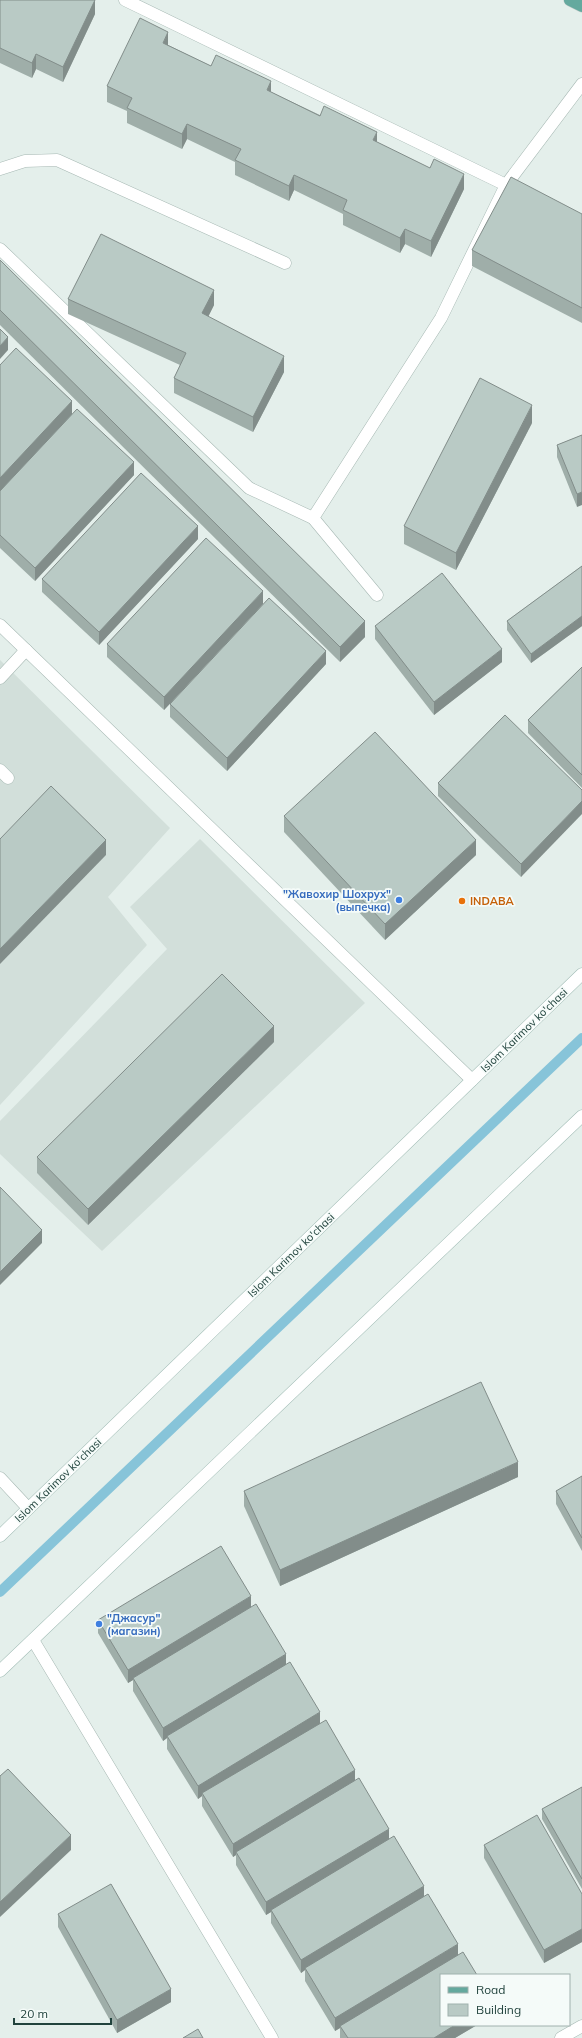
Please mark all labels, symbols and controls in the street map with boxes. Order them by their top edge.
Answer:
place label: "Жавохир Шохрух" (выпечка) [283,887,391,914]
place label: INDABA [470,894,514,908]
marker: "Жавохир Шохрух" (выпечка) [394,895,404,905]
marker: INDABA [457,896,467,906]
street label: Islom Karimov ko'chasi [478,985,570,1075]
street label: Islom Karimov ko'chasi [245,1210,337,1300]
street label: Islom Karimov ko'chasi [12,1435,104,1525]
place label: "Джасур" (магазин) [107,1611,161,1638]
marker: "Джасур" (магазин) [94,1619,104,1629]
legend [440,1974,570,2026]
text: Road [476,1982,505,1997]
scale bar [14,2000,111,2026]
text: Building [476,2002,521,2017]
text: 20 m [20,2006,48,2021]

